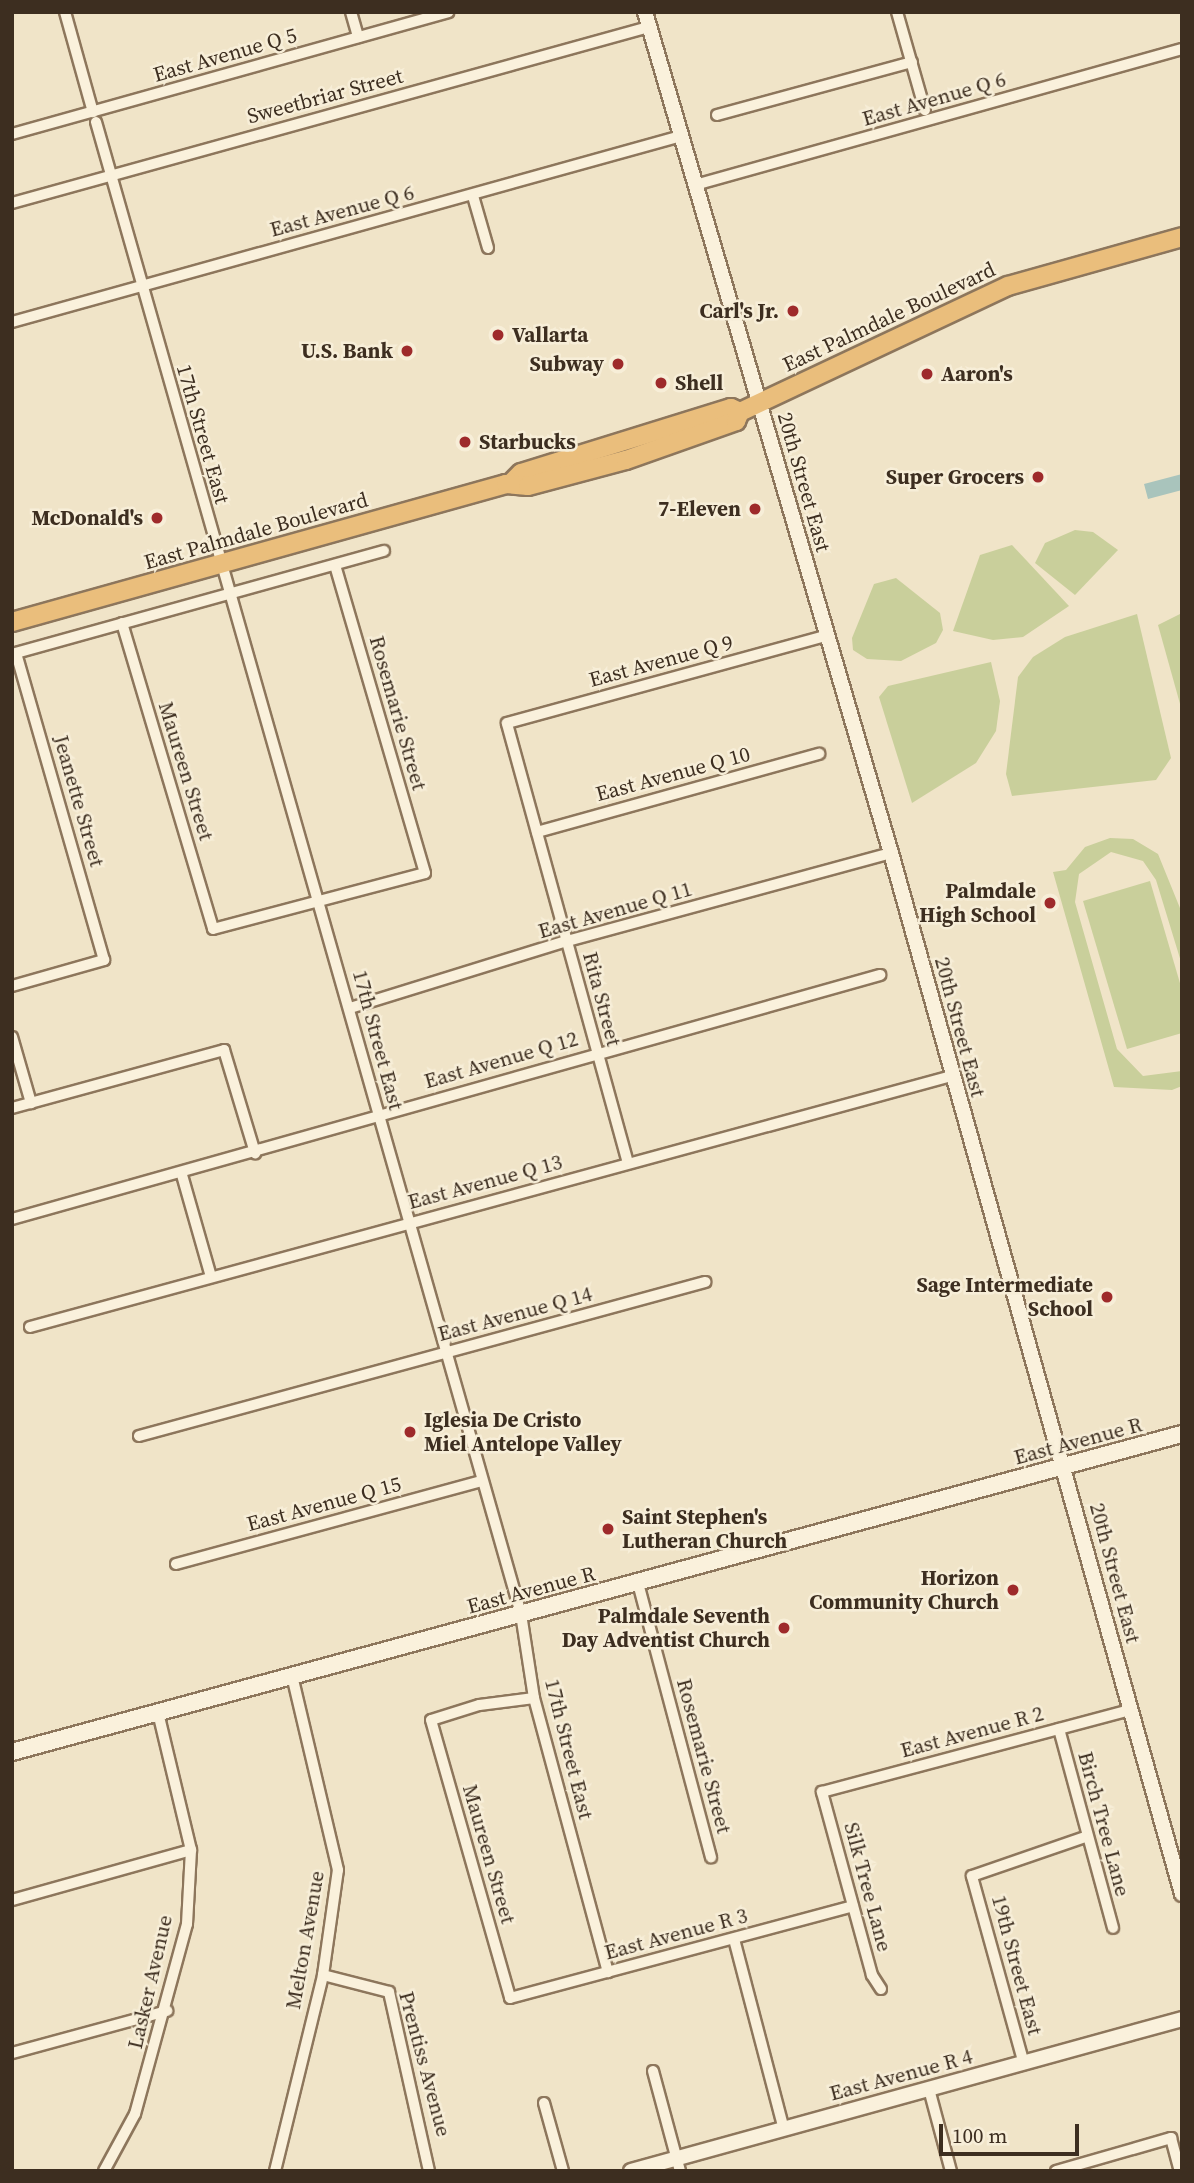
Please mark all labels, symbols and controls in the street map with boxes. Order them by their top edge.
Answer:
street label: East Avenue Q 5 [150,22,300,88]
street label: Sweetbriar Street [244,63,406,129]
street label: East Avenue Q 6 [859,66,1009,132]
street label: East Avenue Q 6 [267,180,417,242]
street label: East Palmdale Boulevard [779,257,999,377]
place label: Carl's Jr. [699,298,779,324]
marker: Carl's Jr. [785,303,801,319]
place label: Vallarta [512,322,588,348]
marker: Vallarta [490,327,506,343]
place label: U.S. Bank [301,338,393,364]
marker: U.S. Bank [399,343,415,359]
place label: Subway [529,351,604,377]
marker: Subway [610,356,626,372]
street label: 17th Street East [171,361,235,507]
place label: Aaron's [941,361,1013,387]
marker: Aaron's [919,366,935,382]
place label: Shell [675,370,723,396]
marker: Shell [653,375,669,391]
street label: 20th Street East [772,409,836,555]
place label: Starbucks [479,429,576,455]
marker: Starbucks [457,434,473,450]
place label: Super Grocers [886,464,1024,490]
marker: Super Grocers [1030,469,1046,485]
street label: East Palmdale Boulevard [141,487,371,575]
place label: 7-Eleven [658,496,741,522]
marker: 7-Eleven [747,501,763,517]
place label: McDonald's [31,505,143,531]
marker: McDonald's [149,510,165,526]
street label: East Avenue Q 9 [586,630,736,692]
street label: Rosemarie Street [364,633,432,793]
street label: Maureen Street [153,699,219,843]
street label: Jeanette Street [48,732,110,870]
street label: East Avenue Q 10 [593,741,753,807]
street label: East Avenue Q 11 [535,876,695,944]
place label: Palmdale High School [919,878,1036,928]
marker: Palmdale High School [1042,895,1058,911]
street label: Rita Street [577,949,627,1049]
street label: 20th Street East [929,954,991,1100]
street label: 17th Street East [347,967,409,1113]
street label: East Avenue Q 12 [421,1026,581,1094]
street label: East Avenue Q 13 [405,1149,565,1215]
place label: Sage Intermediate School [916,1272,1093,1322]
street label: East Avenue Q 14 [435,1281,595,1347]
marker: Sage Intermediate School [1099,1289,1115,1305]
place label: Iglesia De Cristo Miel Antelope Valley [424,1407,622,1457]
street label: East Avenue R [1011,1412,1145,1470]
marker: Iglesia De Cristo Miel Antelope Valley [402,1424,418,1440]
street label: East Avenue Q 15 [244,1471,404,1537]
street label: 20th Street East [1084,1500,1146,1646]
place label: Saint Stephen's Lutheran Church [622,1504,787,1554]
marker: Saint Stephen's Lutheran Church [600,1521,616,1537]
street label: East Avenue R [464,1561,598,1619]
place label: Horizon Community Church [809,1565,999,1615]
marker: Horizon Community Church [1005,1582,1021,1598]
place label: Palmdale Seventh Day Adventist Church [562,1603,770,1653]
marker: Palmdale Seventh Day Adventist Church [776,1620,792,1636]
street label: 17th Street East [539,1676,599,1822]
street label: Rosemarie Street [671,1676,737,1836]
street label: East Avenue R 2 [898,1701,1046,1763]
street label: Birch Tree Lane [1073,1749,1135,1899]
street label: Maureen Street [457,1782,521,1926]
street label: Silk Tree Lane [839,1819,897,1955]
street label: Melton Avenue [280,1869,330,2011]
street label: 19th Street East [986,1892,1048,2038]
street label: East Avenue R 3 [602,1903,750,1965]
street label: Lasker Avenue [122,1913,178,2051]
street label: Prentiss Avenue [394,1989,456,2139]
street label: East Avenue R 4 [827,2044,975,2106]
scale bar [942,2110,1082,2154]
text: 100 m [952,2121,1007,2150]

